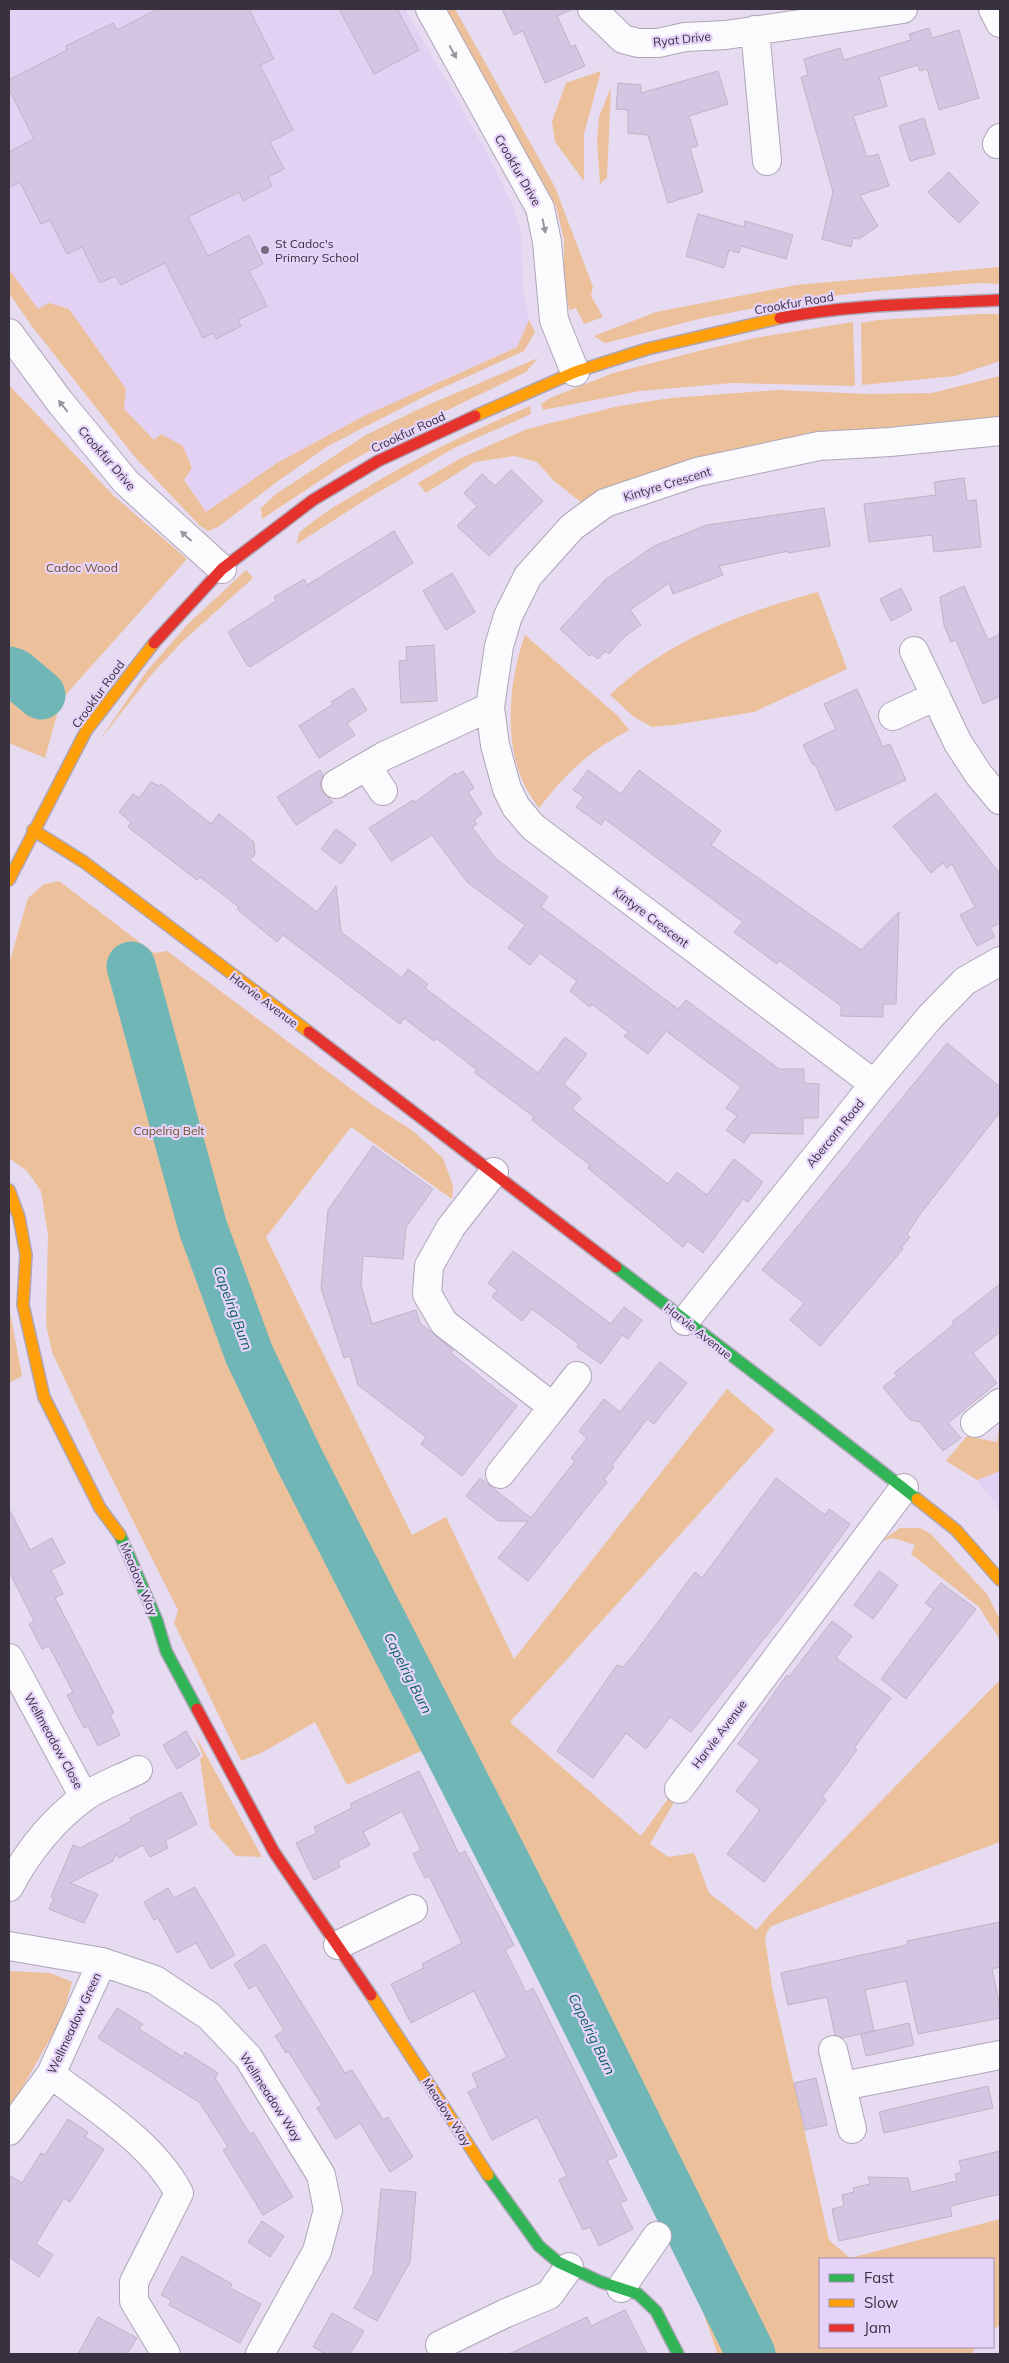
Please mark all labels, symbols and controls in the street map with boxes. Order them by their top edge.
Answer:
street label: Ryat Drive [652,29,712,49]
one-way arrow [449,44,457,59]
street label: Crookfur Drive [492,132,544,208]
one-way arrow [540,218,548,234]
place label: St Cadoc's Primary School [275,236,359,265]
marker: St Cadoc's Primary School [259,244,271,256]
street label: Crookfur Road [753,289,835,317]
one-way arrow [57,399,68,412]
street label: Crookfur Road [368,408,448,456]
street label: Crookfur Drive [75,423,139,493]
street label: Kintyre Crescent [621,464,713,504]
one-way arrow [180,530,192,542]
park label: Cadoc Wood [46,560,118,575]
street label: Crookfur Road [68,657,128,731]
street label: Kintyre Crescent [610,884,692,950]
street label: Harvie Avenue [227,969,301,1031]
street label: Abercorn Road [803,1096,867,1170]
park label: Capelrig Belt [133,1123,205,1138]
water label: Capelrig Burn [209,1263,257,1353]
street label: Harvie Avenue [661,1300,735,1362]
street label: Meadow Way [117,1540,161,1618]
water label: Capelrig Burn [380,1629,436,1717]
street label: Wellmeadow Close [21,1691,87,1791]
street label: Harvie Avenue [688,1697,750,1771]
street label: Wellmeadow Green [44,1970,104,2076]
water label: Capelrig Burn [565,1990,619,2078]
street label: Wellmeadow Way [237,2050,306,2145]
street label: Meadow Way [420,2075,475,2149]
legend [819,2258,994,2348]
text: Fast [864,2268,894,2287]
text: Slow [864,2293,898,2312]
text: Jam [864,2318,891,2337]

